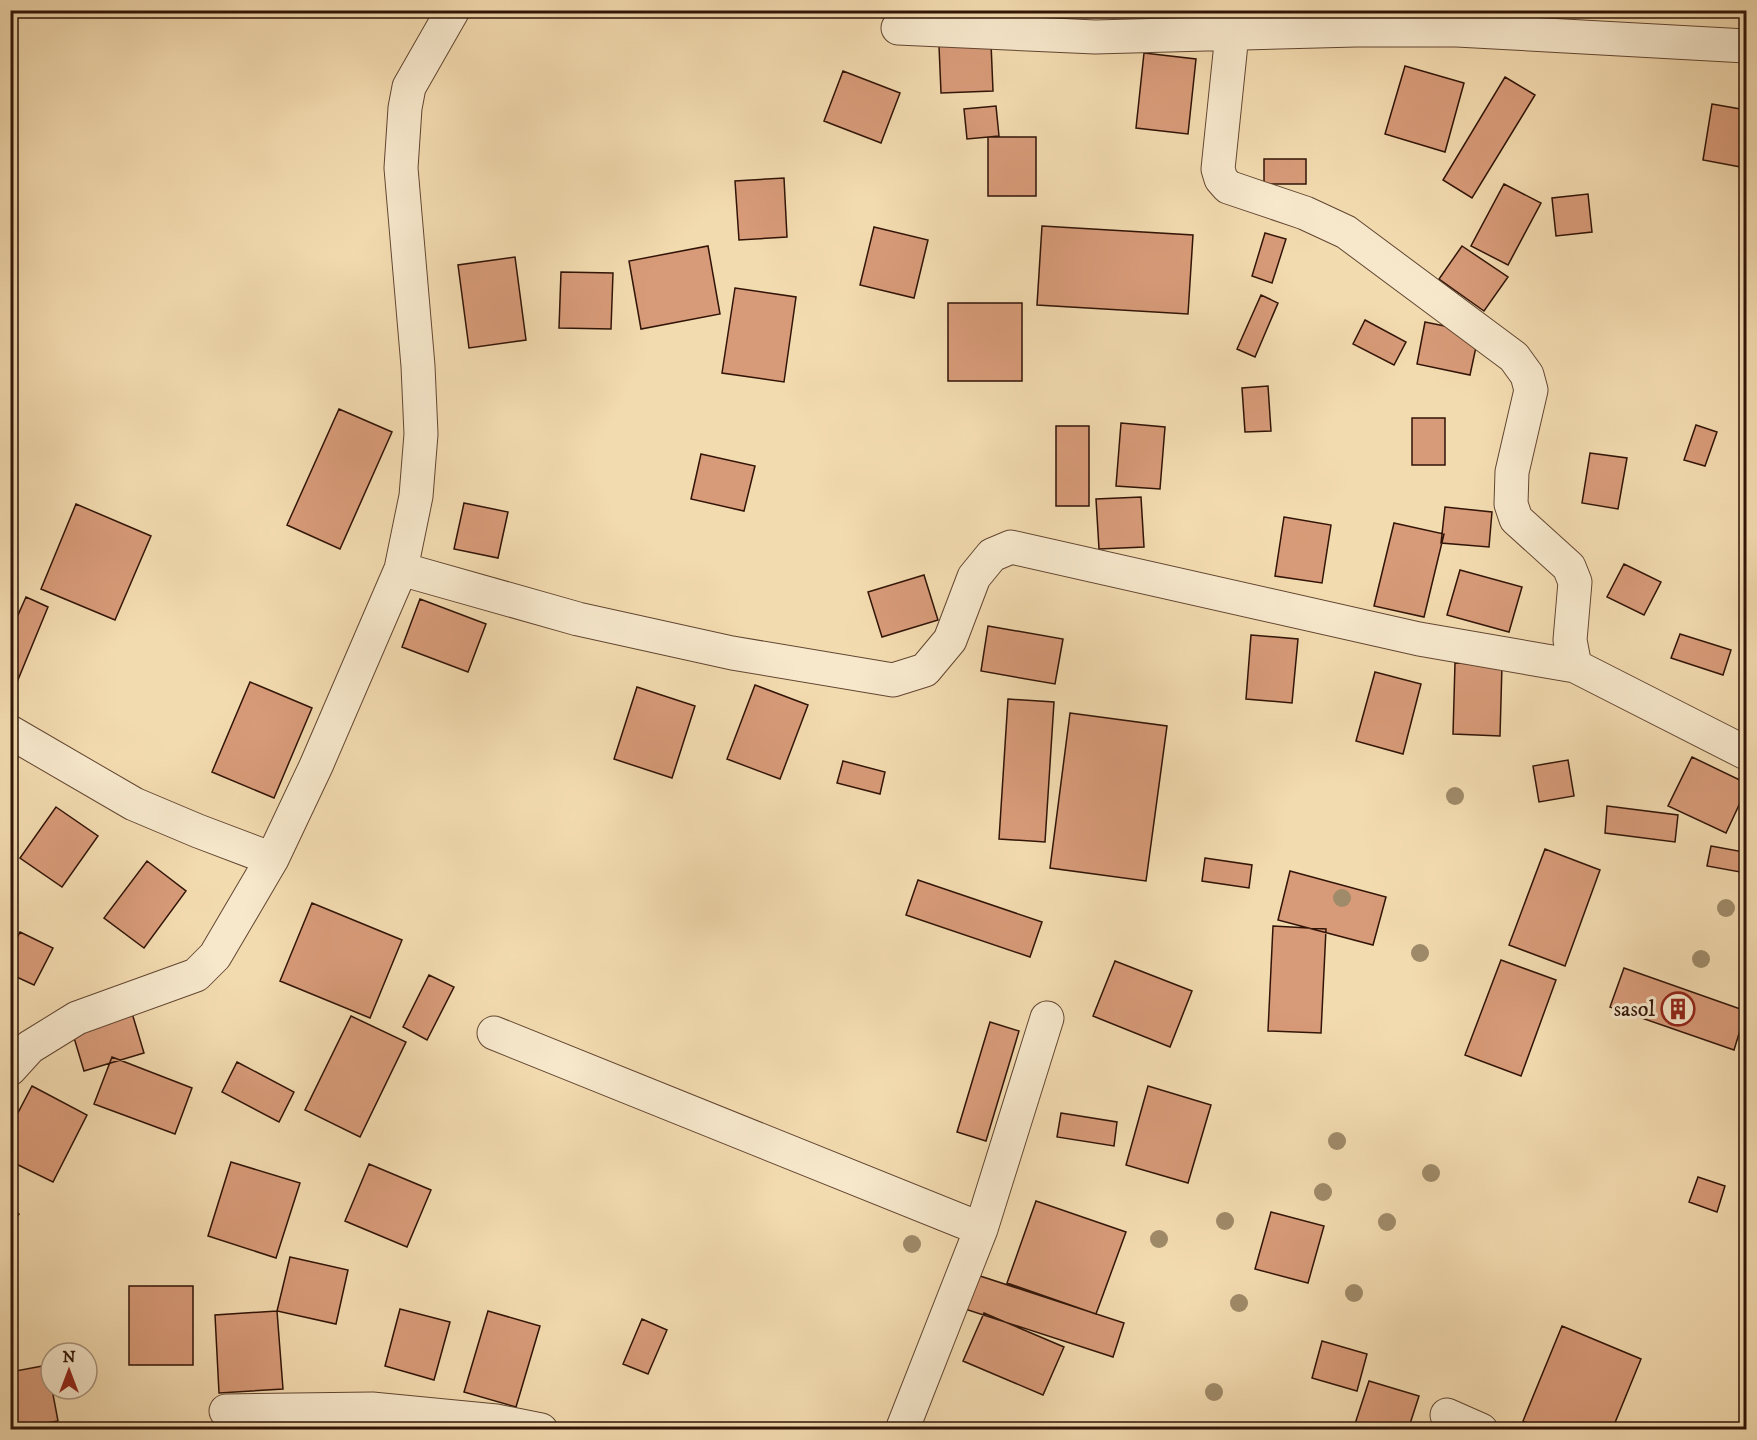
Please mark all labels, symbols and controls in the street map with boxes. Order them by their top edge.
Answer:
building icon: sasol [1660,991,1696,1027]
place label: sasol [1614,996,1655,1023]
north arrow [39,1341,99,1401]
text: N [62,1347,76,1367]

